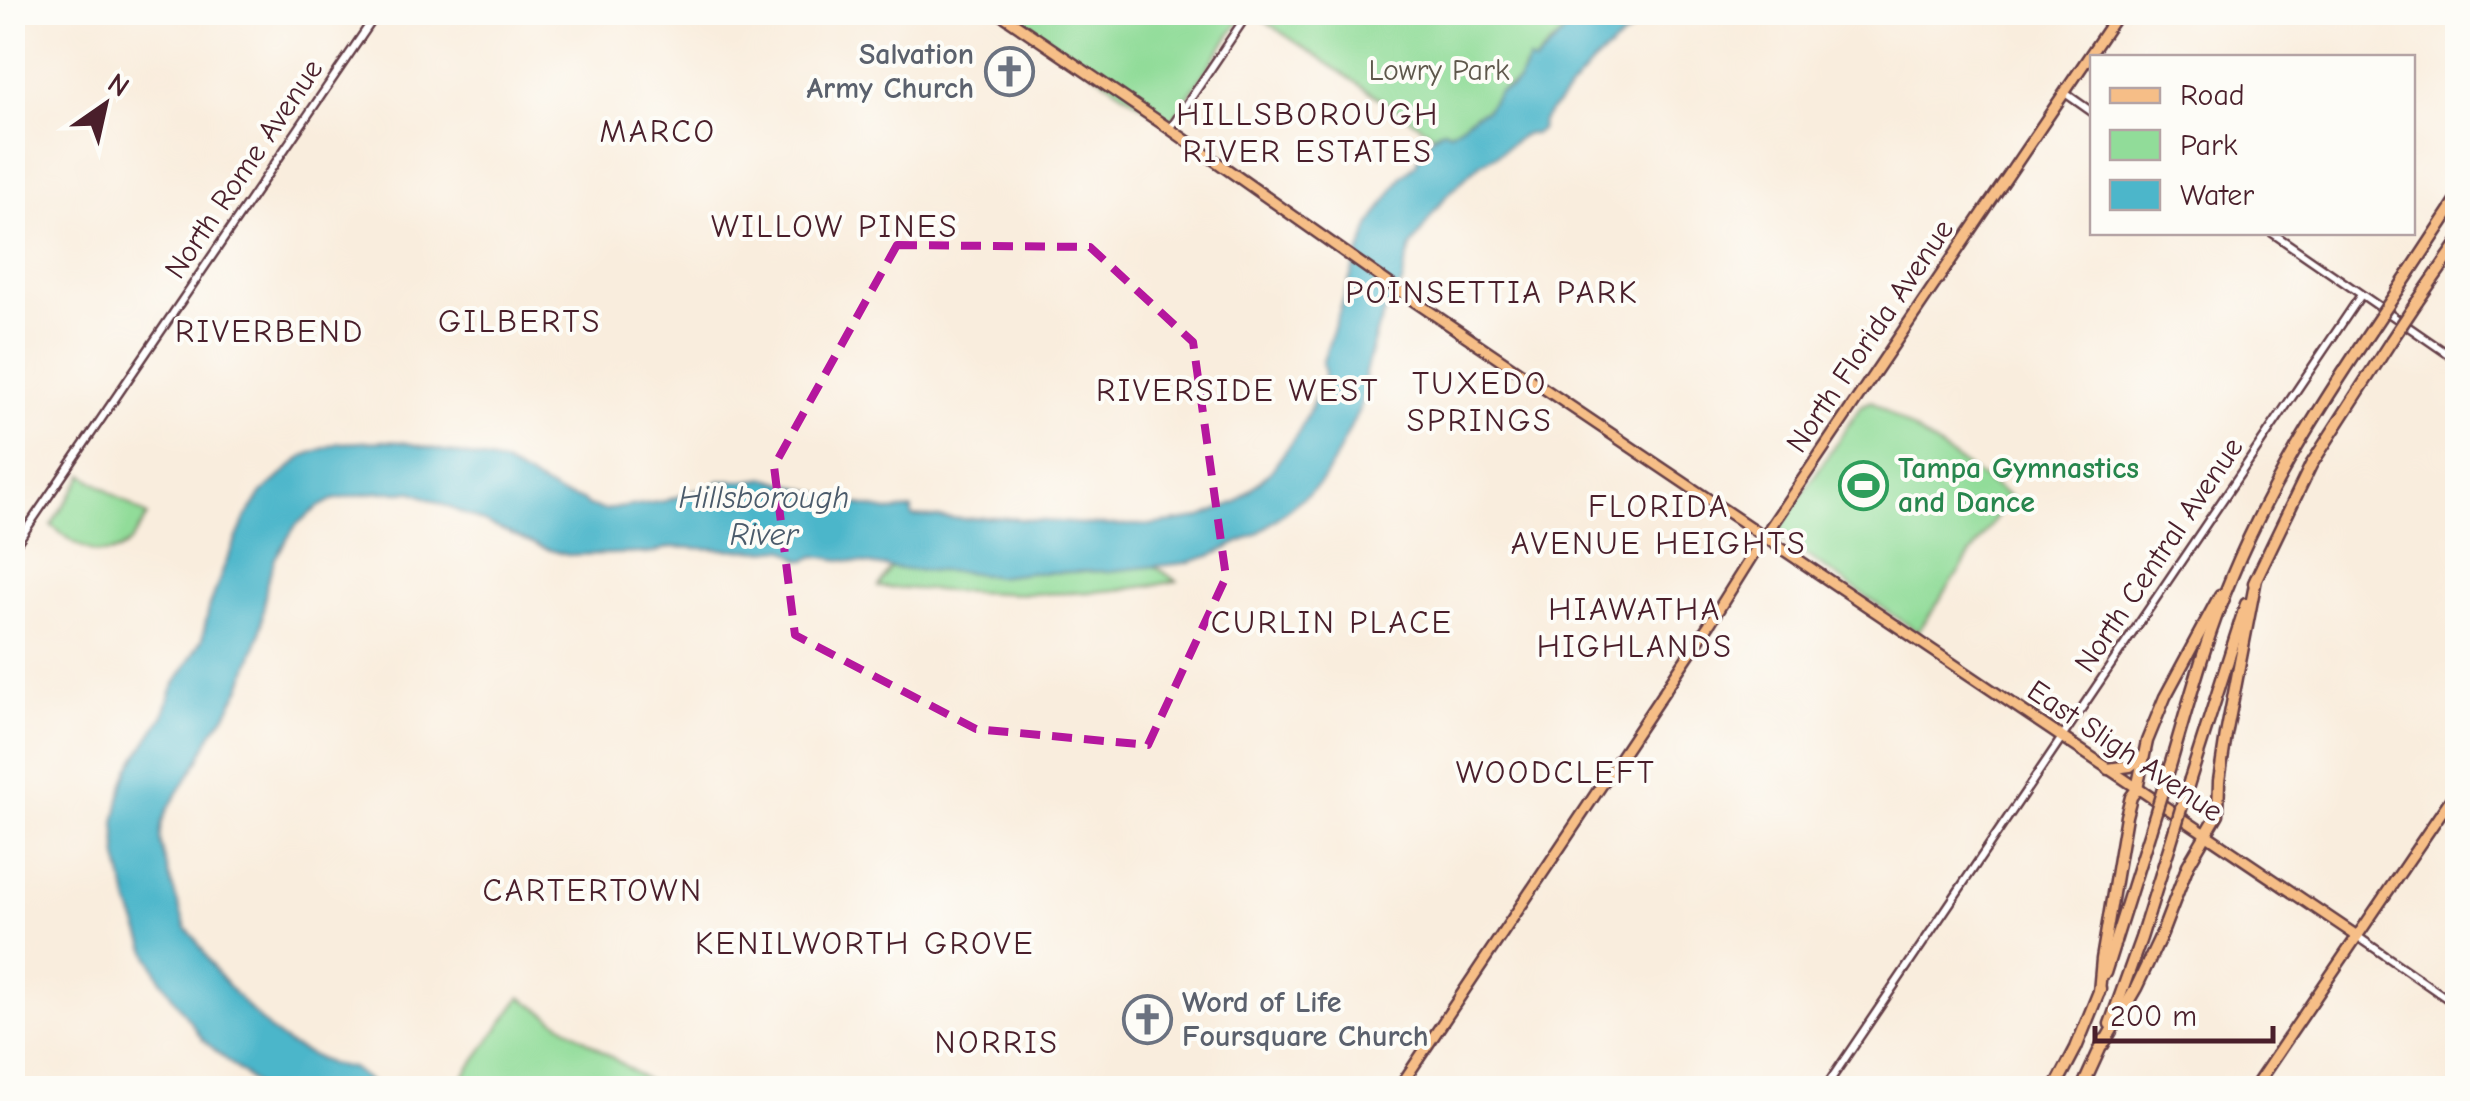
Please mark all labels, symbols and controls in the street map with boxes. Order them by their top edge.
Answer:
place label: Salvation Army Church [807,37,974,106]
church icon: Salvation Army Church [983,45,1035,97]
street label: North Rome Avenue [158,53,330,285]
park label: Lowry Park [1369,53,1510,88]
north arrow [55,55,155,155]
legend [2090,55,2415,235]
text: N [102,67,135,103]
text: Road [2180,78,2245,113]
district label: HILLSBOROUGH RIVER ESTATES [1176,96,1440,170]
district label: MARCO [599,113,717,150]
text: Park [2180,128,2238,163]
text: Water [2180,178,2254,213]
district label: WILLOW PINES [711,208,959,245]
street label: North Florida Avenue [1779,213,1961,459]
district label: POINSETTIA PARK [1345,274,1639,311]
district label: GILBERTS [438,303,602,340]
district label: RIVERBEND [175,313,365,350]
district label: TUXEDO SPRINGS [1407,365,1553,439]
district label: RIVERSIDE WEST [1096,372,1380,409]
street label: North Central Avenue [2067,431,2251,679]
place label: Tampa Gymnastics and Dance [1898,451,2139,520]
sports icon: Tampa Gymnastics and Dance [1837,459,1889,511]
water label: Hillsborough River [678,479,850,553]
district label: FLORIDA AVENUE HEIGHTS [1511,488,1807,562]
district label: HIAWATHA HIGHLANDS [1537,591,1733,665]
district label: CURLIN PLACE [1211,604,1453,641]
street label: East Sligh Avenue [2021,673,2229,829]
district label: WOODCLEFT [1456,754,1656,791]
district label: CARTERTOWN [483,872,703,909]
district label: KENILWORTH GROVE [695,925,1035,962]
scale bar [2095,981,2272,1043]
place label: Word of Life Foursquare Church [1182,985,1429,1054]
church icon: Word of Life Foursquare Church [1121,993,1173,1045]
text: 200 m [2110,999,2197,1034]
district label: NORRIS [935,1024,1059,1061]

